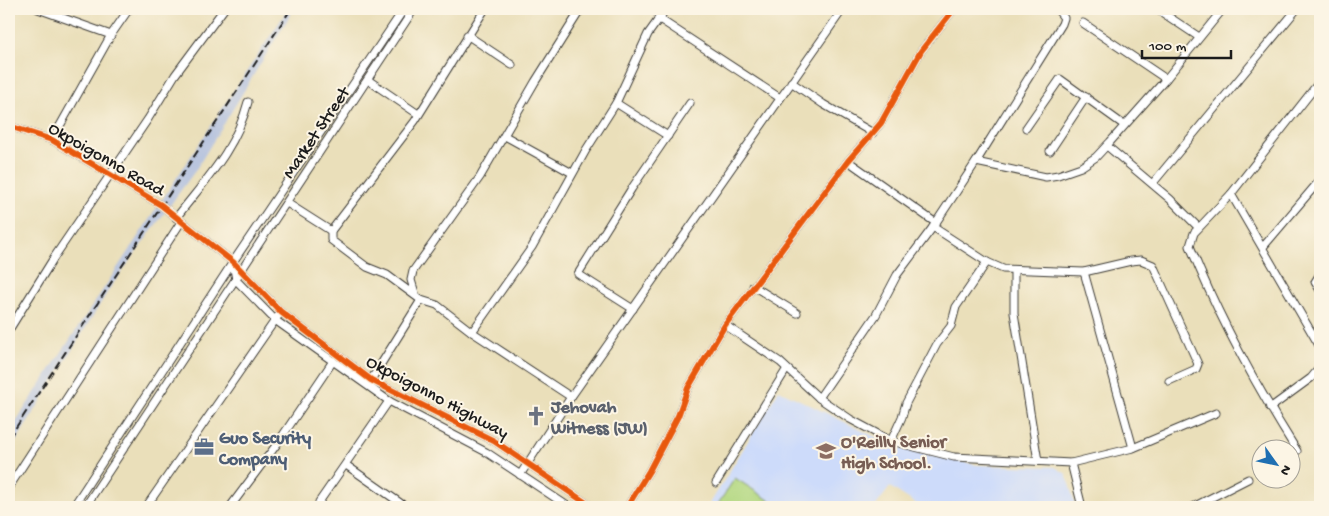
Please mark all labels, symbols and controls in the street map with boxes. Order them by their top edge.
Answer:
scale bar [1142,28,1230,60]
text: 100 m [1148,38,1187,56]
street label: Market Street [279,82,356,183]
street label: Okpoigonno Road [44,118,169,203]
street label: Okpoigonno Highway [362,352,512,445]
place label: Jehovah Witness (JW) [550,398,648,440]
church icon: Jehovah Witness (JW) [525,405,547,427]
place label: Guo Security Company [218,429,311,471]
place label: O'Reilly Senior High School. [841,433,949,475]
office icon: Guo Security Company [193,436,215,458]
north arrow [1252,438,1302,488]
school or university icon: O'Reilly Senior High School. [815,440,837,462]
text: N [1275,461,1294,478]

